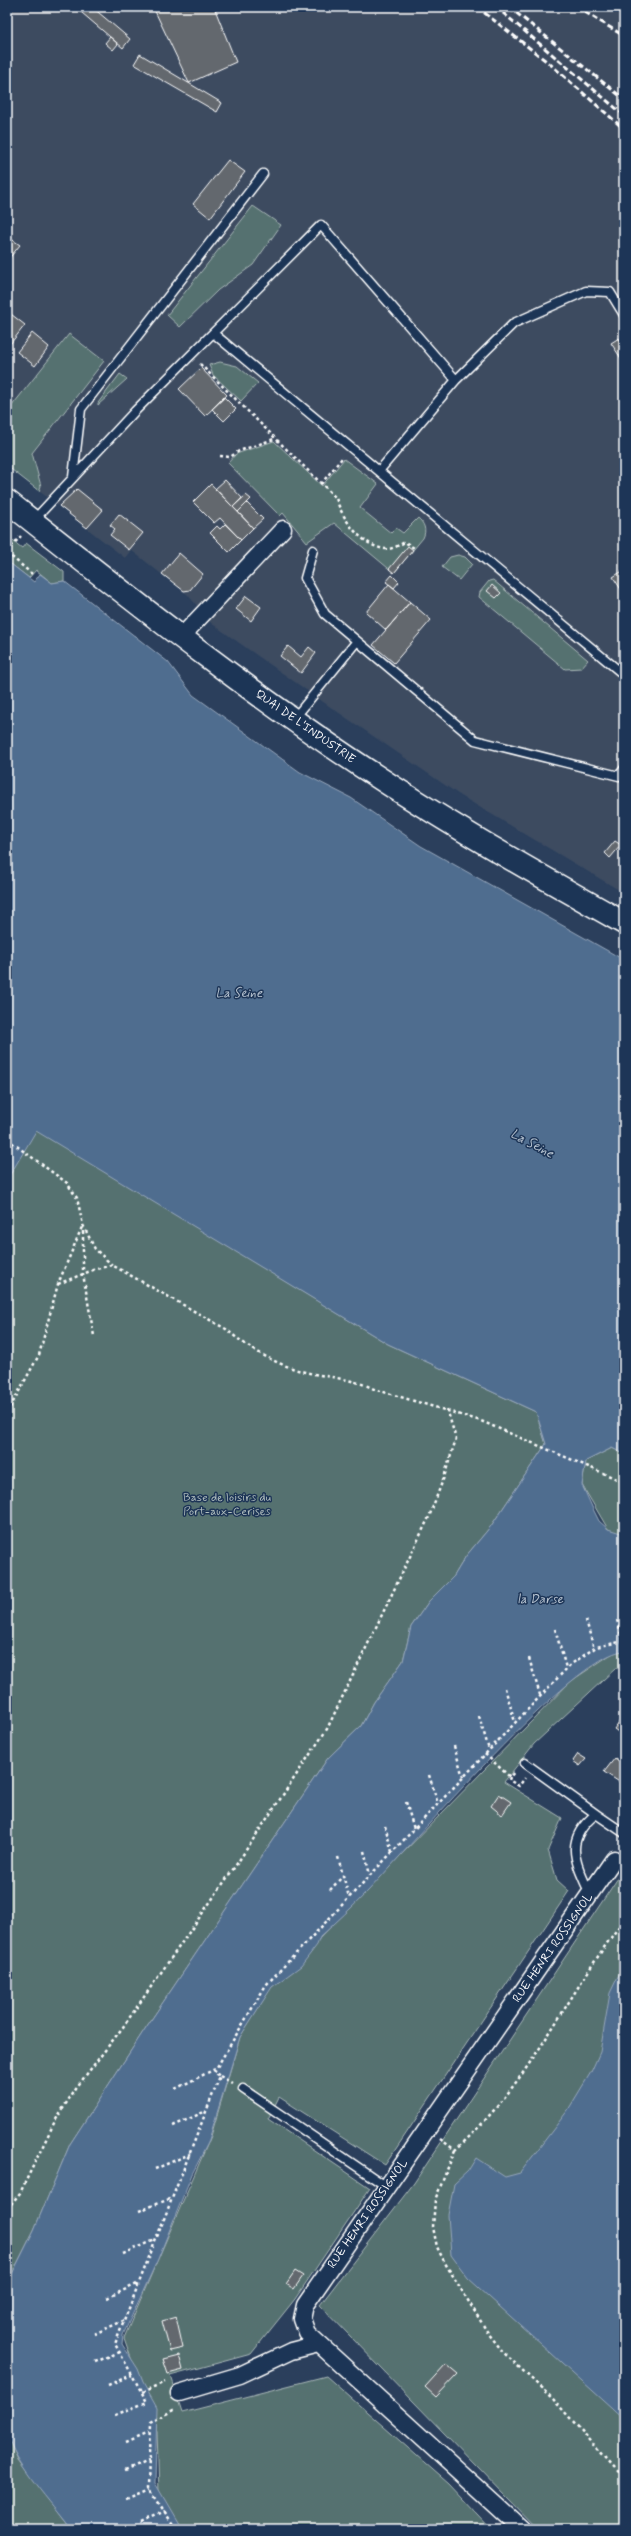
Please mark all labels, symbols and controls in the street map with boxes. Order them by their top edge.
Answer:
street label: QUAI DE L'INDUSTRIE [252,686,358,768]
water label: La Seine [216,985,263,1002]
water label: La Seine [507,1126,557,1163]
park label: Base de loisirs du Port-aux-Cerises [183,1490,271,1520]
water label: la Darse [517,1591,564,1608]
street label: RUE HENRI ROSSIGNOL [509,1890,597,2006]
street label: RUE HENRI ROSSIGNOL [324,2156,412,2272]

